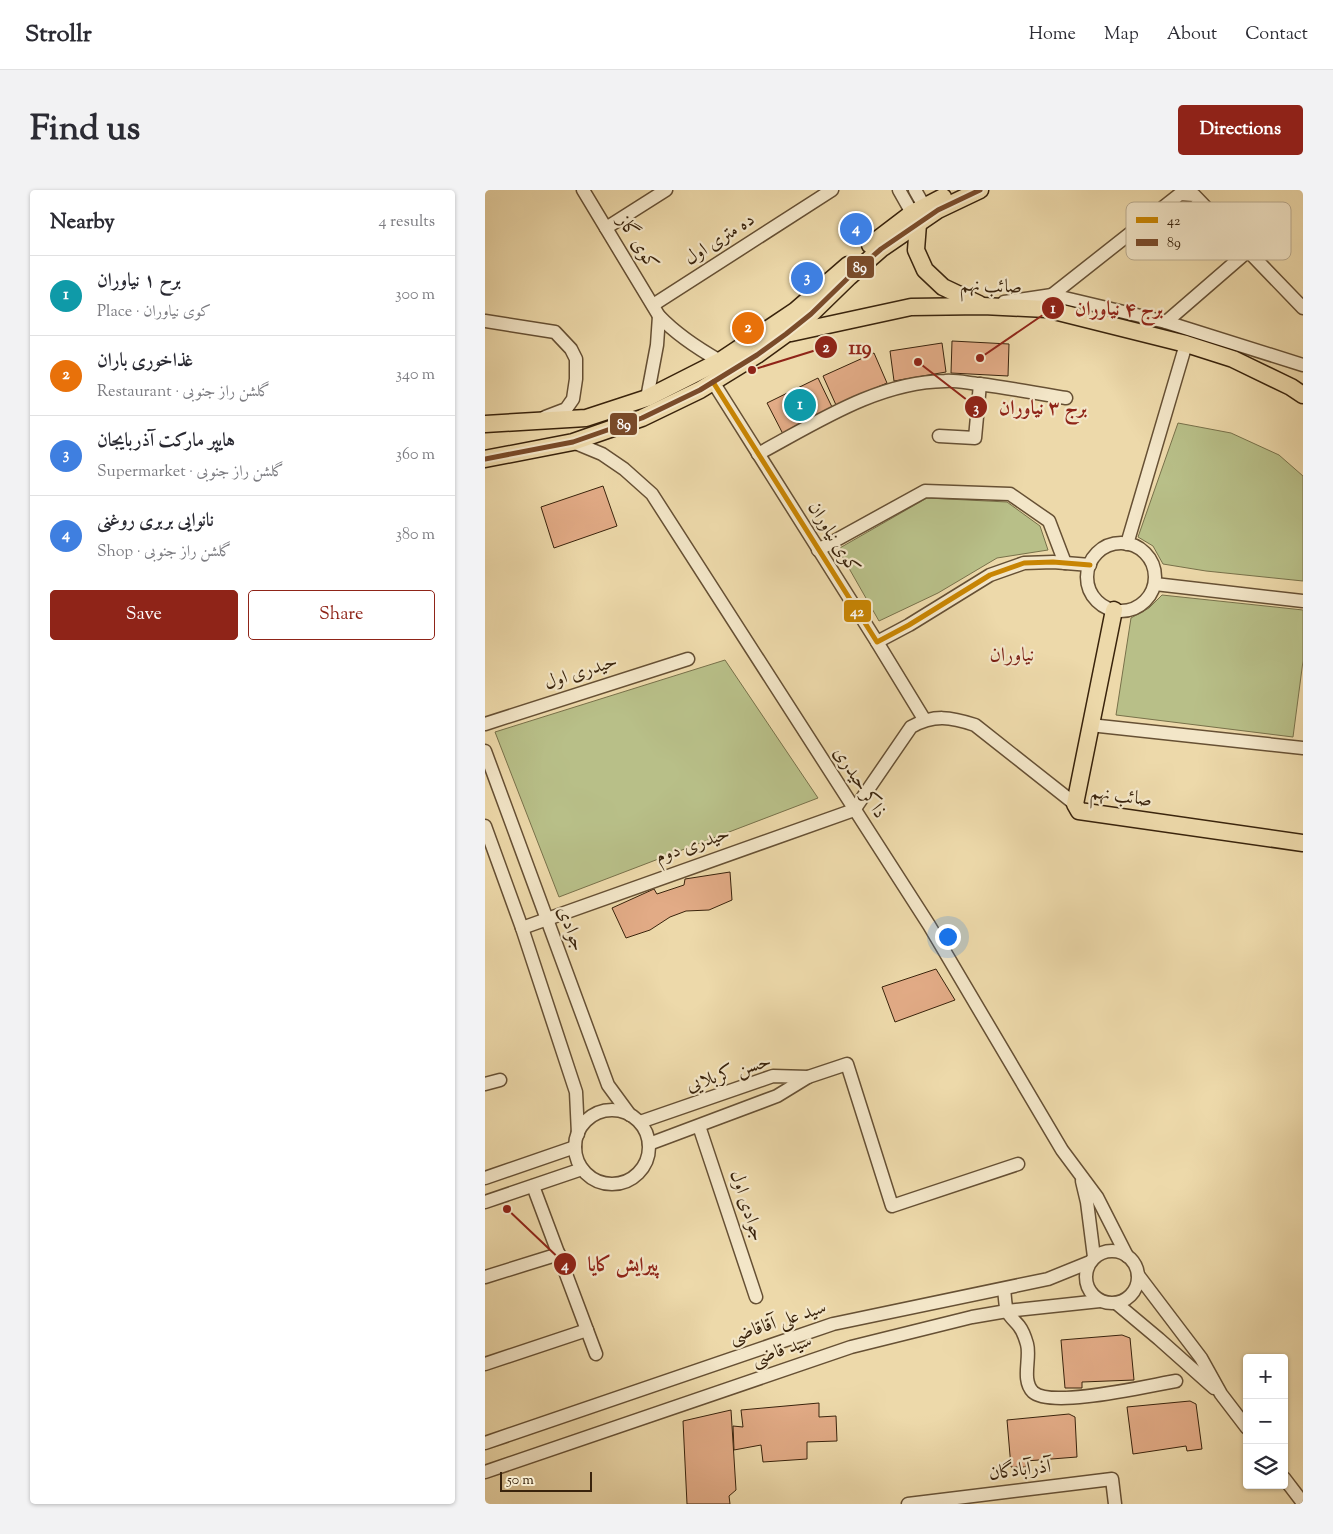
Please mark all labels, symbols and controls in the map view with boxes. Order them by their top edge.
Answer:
text: Strollr [25,18,92,52]
text: Home [1029,22,1076,48]
text: Map [1104,22,1139,48]
text: About [1167,22,1217,48]
text: Contact [1245,22,1308,48]
text: Find us [30,105,140,156]
button: Directions [1178,105,1303,155]
legend [1126,202,1291,260]
street label: ده متری اول [679,207,761,273]
text: Nearby [50,208,115,238]
street label: کوی گاز [609,209,664,276]
pin: 4 [840,210,872,248]
text: 4 results [379,211,435,234]
text: 42 [1167,212,1181,232]
text: 89 [1167,234,1181,254]
line badge: 89 [846,255,875,279]
pin: 3 [791,259,823,297]
text: 89 [853,259,867,279]
text: برح ۱ نیاوران [97,268,181,295]
street label: صائب نهم [959,272,1022,305]
text: 1 [63,284,69,307]
text: 300 m [395,284,435,307]
callout: برج ۴ نیاوران [1040,291,1173,326]
text: برج ۴ نیاوران [1075,296,1163,327]
text: 1 [1050,299,1056,320]
text: Place · کوی نیاوران [97,301,211,324]
pin: 2 [732,309,764,347]
callout: 119 [814,329,882,364]
text: 119 [848,335,872,364]
text: 2 [822,338,830,359]
text: غذاخوری باران [97,348,193,375]
text: 2 [62,364,70,387]
text: 340 m [396,364,435,387]
text: Restaurant · گلشن راز جنوبی [97,381,270,404]
pin: 1 [784,386,816,424]
callout: برج ۳ نیاوران [964,390,1097,425]
text: برج ۳ نیاوران [999,395,1087,426]
text: 3 [973,399,979,420]
line badge: 89 [609,412,638,436]
text: 89 [617,416,631,436]
text: هایپر مارکت آذربایجان [97,428,235,455]
text: 3 [63,444,69,467]
text: 360 m [396,444,435,467]
text: Supermarket · گلشن راز جنوبی [97,461,284,484]
street label: کوی نیاوران [800,497,866,579]
text: نانوایی بربری روغنی [97,508,214,535]
text: 4 [62,524,70,547]
text: 380 m [395,524,435,547]
text: Shop · گلشن راز جنوبی [97,541,232,564]
button: Save [50,590,238,640]
button: Share [248,590,435,640]
line badge: 42 [843,599,872,623]
text: 42 [849,603,864,623]
district label: نیاوران [989,642,1035,671]
street label: حیدری اول [541,649,621,697]
street label: ذاکر حیدری [826,742,892,824]
street label: صائب نهم [1088,779,1154,818]
street label: حیدری دوم [652,821,734,872]
street label: جوادی [549,903,591,955]
your location [935,924,961,950]
street label: حسن کربلایی [683,1048,775,1100]
street label: جوادی اول [722,1167,770,1245]
callout: پیرایش کایا [552,1247,668,1282]
text: پیرایش کایا [588,1252,660,1281]
text: 4 [560,1256,569,1277]
street label: سید علی آقاقاضی [726,1295,830,1351]
street label: سید قاضی [748,1328,816,1374]
map controls [1243,1354,1288,1489]
button: + [1243,1354,1288,1399]
button: − [1243,1399,1288,1444]
button: layers [1243,1444,1288,1489]
street label: آذرآبادگان [987,1454,1055,1488]
scale bar [500,1469,593,1492]
text: 50 m [507,1471,534,1491]

